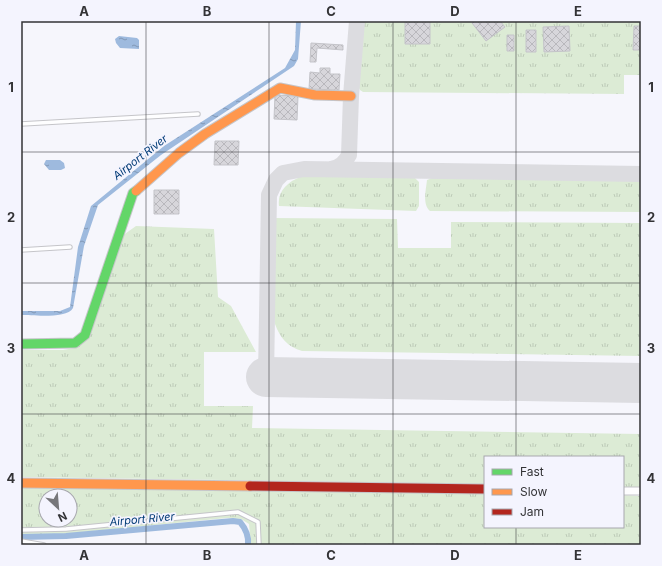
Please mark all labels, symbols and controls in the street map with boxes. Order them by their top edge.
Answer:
text: A [79,3,89,19]
text: B [203,3,212,19]
text: C [326,3,336,19]
text: D [450,3,460,19]
text: E [574,3,582,19]
text: 1 [8,79,14,95]
text: 1 [648,79,654,95]
water label: Airport River [109,131,171,183]
text: 2 [7,209,15,225]
text: 2 [647,209,655,225]
text: 3 [7,340,15,356]
text: 3 [647,340,655,356]
legend [484,456,624,528]
text: Fast [520,464,544,479]
text: 4 [7,470,16,486]
text: 4 [647,470,656,486]
text: Slow [520,484,548,499]
north arrow [38,488,78,528]
text: Jam [520,504,544,519]
text: N [56,509,69,525]
water label: Airport River [108,509,176,529]
text: A [79,547,89,563]
text: B [203,547,212,563]
text: C [326,547,336,563]
text: D [450,547,460,563]
text: E [574,547,582,563]

